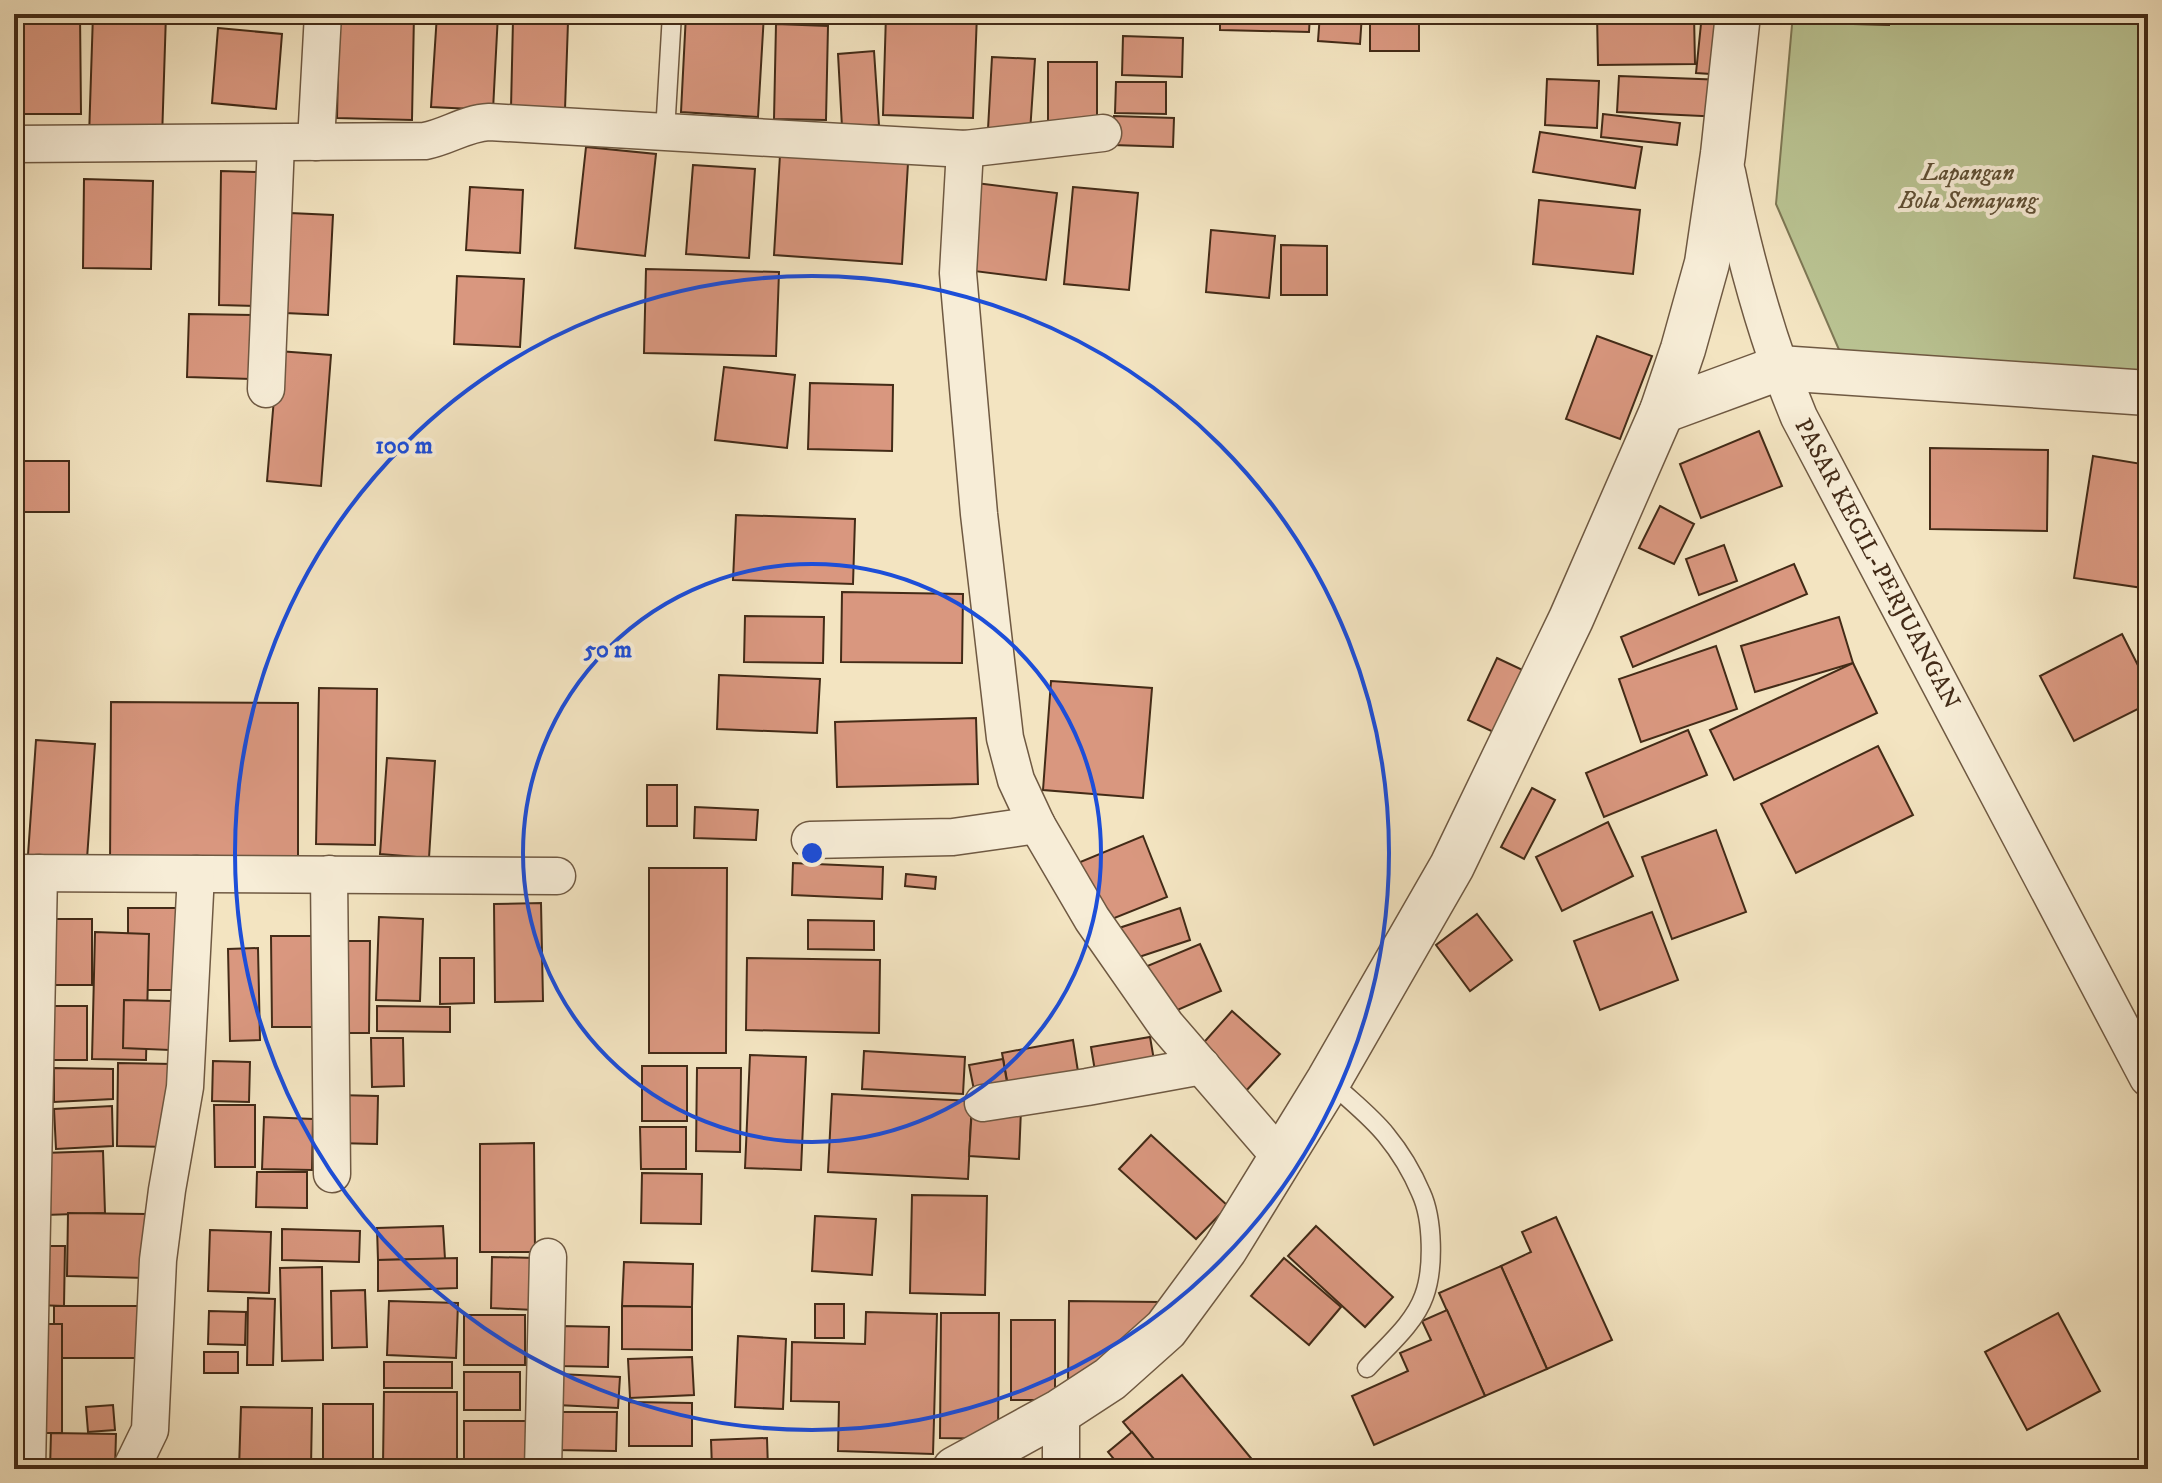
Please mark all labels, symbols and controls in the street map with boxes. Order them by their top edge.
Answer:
park label: Lapangan Bola Semayang [1898,158,2040,216]
street label: PASAR KECIL-PERJUANGAN [1787,414,1967,714]
text: 100 m [375,431,433,461]
text: 50 m [583,635,632,665]
centre of rings [798,839,826,867]

